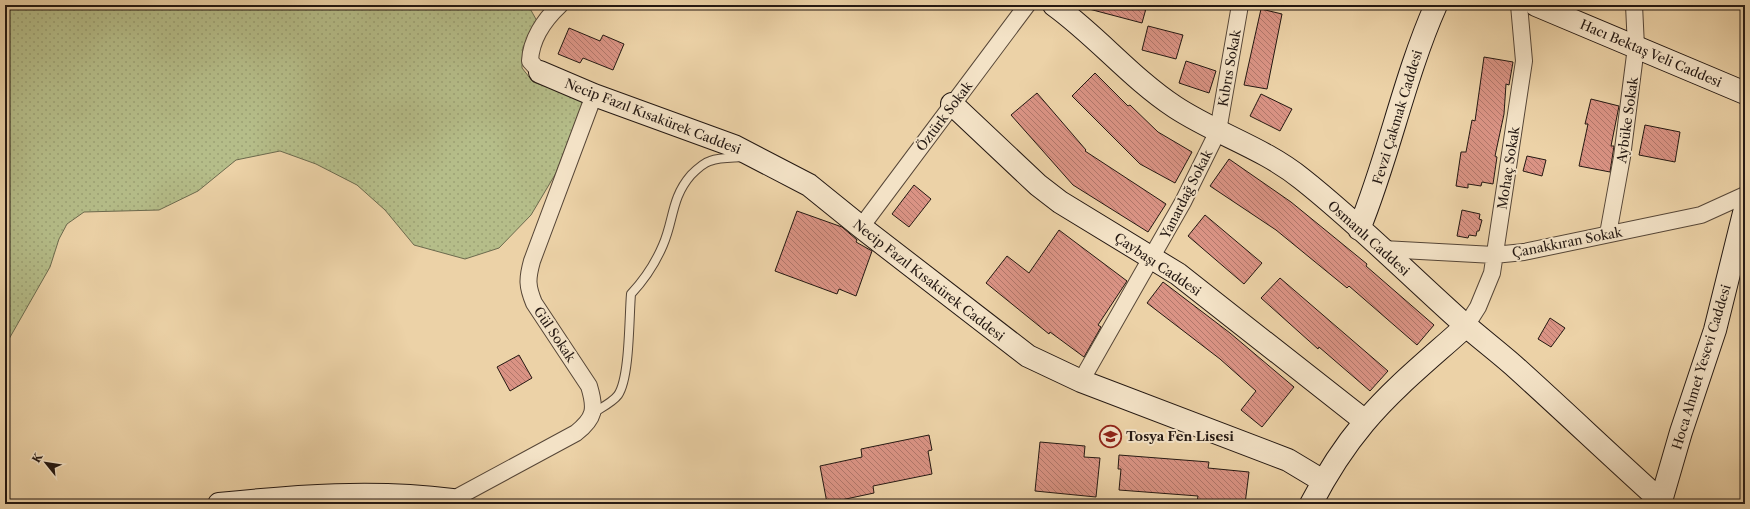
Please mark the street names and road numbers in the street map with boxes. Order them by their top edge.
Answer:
street label: Hacı Bektaş Veli Caddesi [1578,16,1724,90]
street label: Kıbrıs Sokak [1214,28,1244,108]
street label: Fevzi Çakmak Caddesi [1369,48,1425,186]
street label: Necip Fazıl Kısakürek Caddesi [563,75,743,157]
street label: Aybüke Sokak [1613,75,1641,165]
street label: Öztürk Sokak [912,77,976,154]
street label: Mohaç Sokak [1494,125,1523,211]
street label: Yanardağ Sokak [1156,147,1215,242]
street label: Osmanlı Caddesi [1325,197,1413,279]
street label: Necip Fazıl Kısakürek Caddesi [850,216,1008,344]
street label: Çanakkıran Sokak [1510,223,1624,261]
street label: Çaybaşı Caddesi [1112,229,1204,299]
street label: Hoca Ahmet Yesevi Caddesi [1668,282,1734,451]
street label: Gül Sokak [531,303,580,365]

